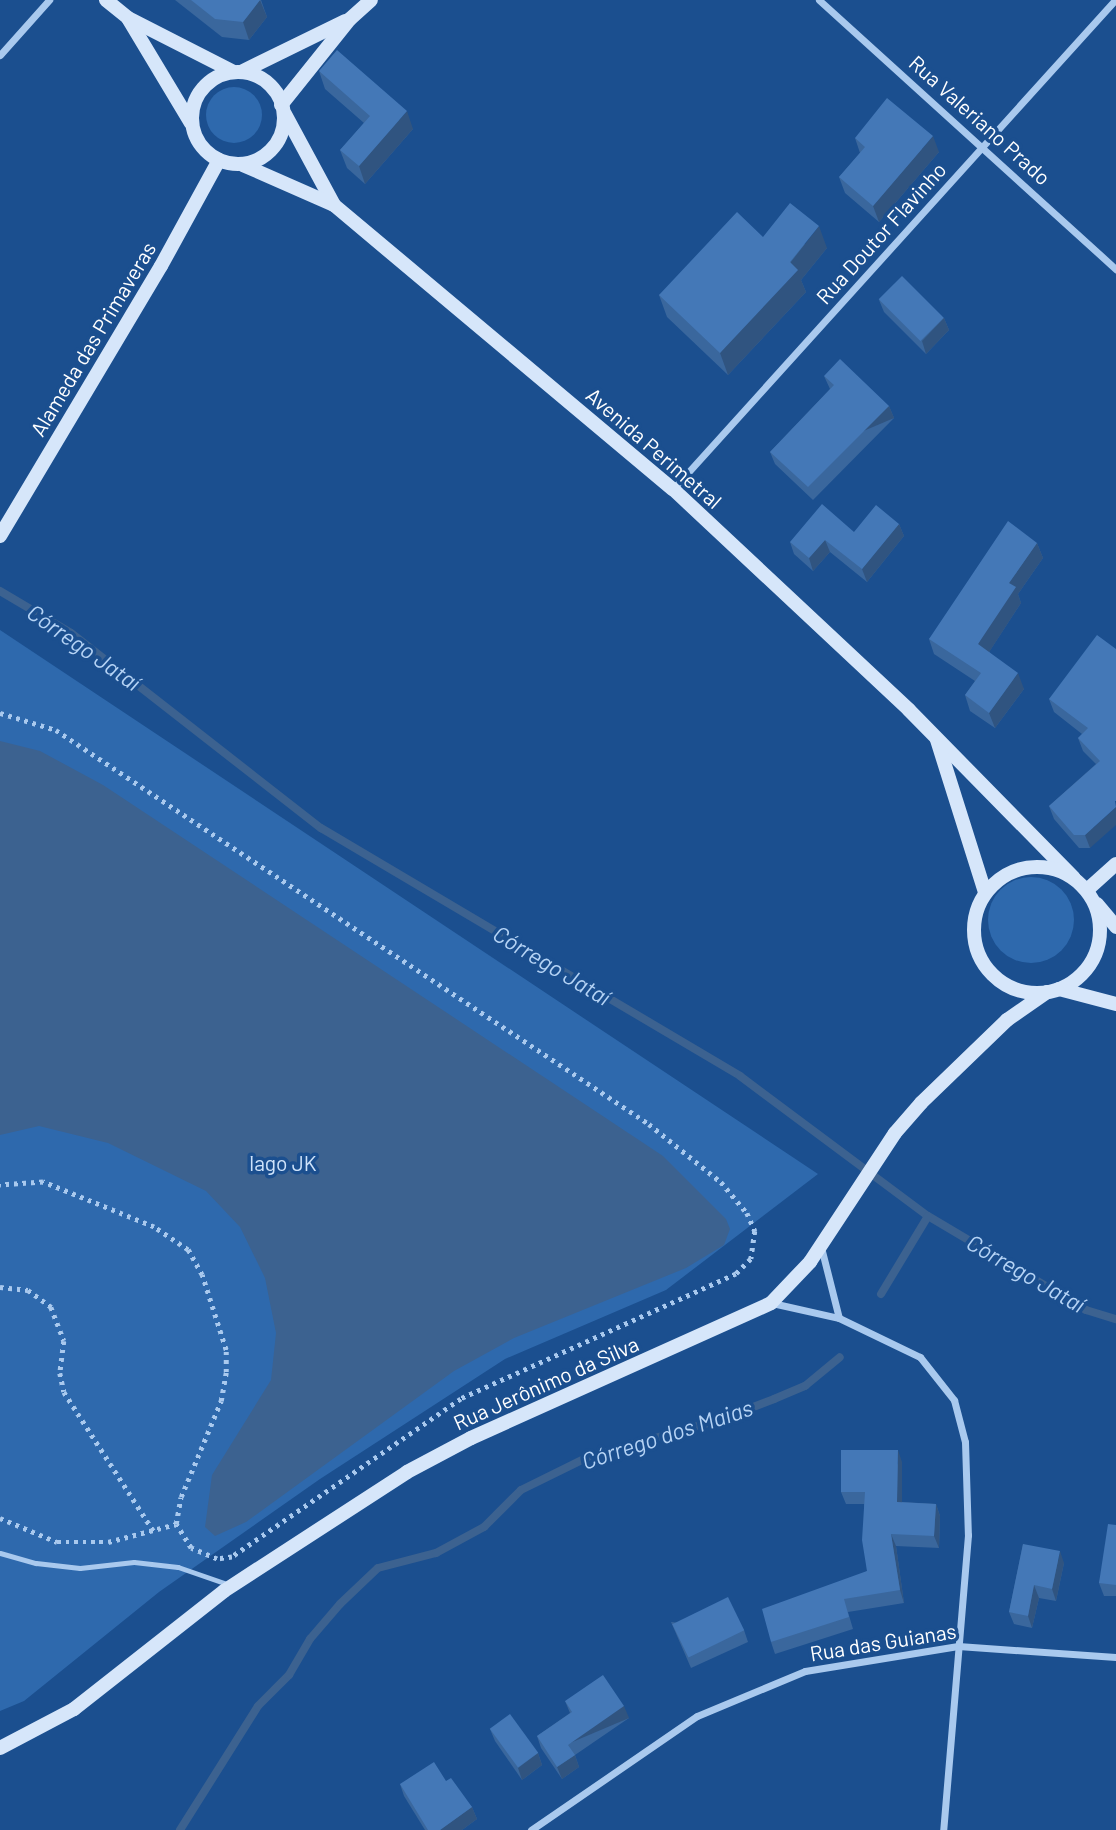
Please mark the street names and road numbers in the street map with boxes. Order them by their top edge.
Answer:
street label: Rua Valeriano Prado [904,50,1056,190]
street label: Rua Doutor Flavinho [811,157,951,309]
street label: Alameda das Primaveras [25,237,161,441]
street label: Avenida Perimetral [581,382,727,514]
street label: Rua Jerônimo da Silva [450,1331,642,1435]
street label: Rua das Guianas [808,1618,958,1666]

